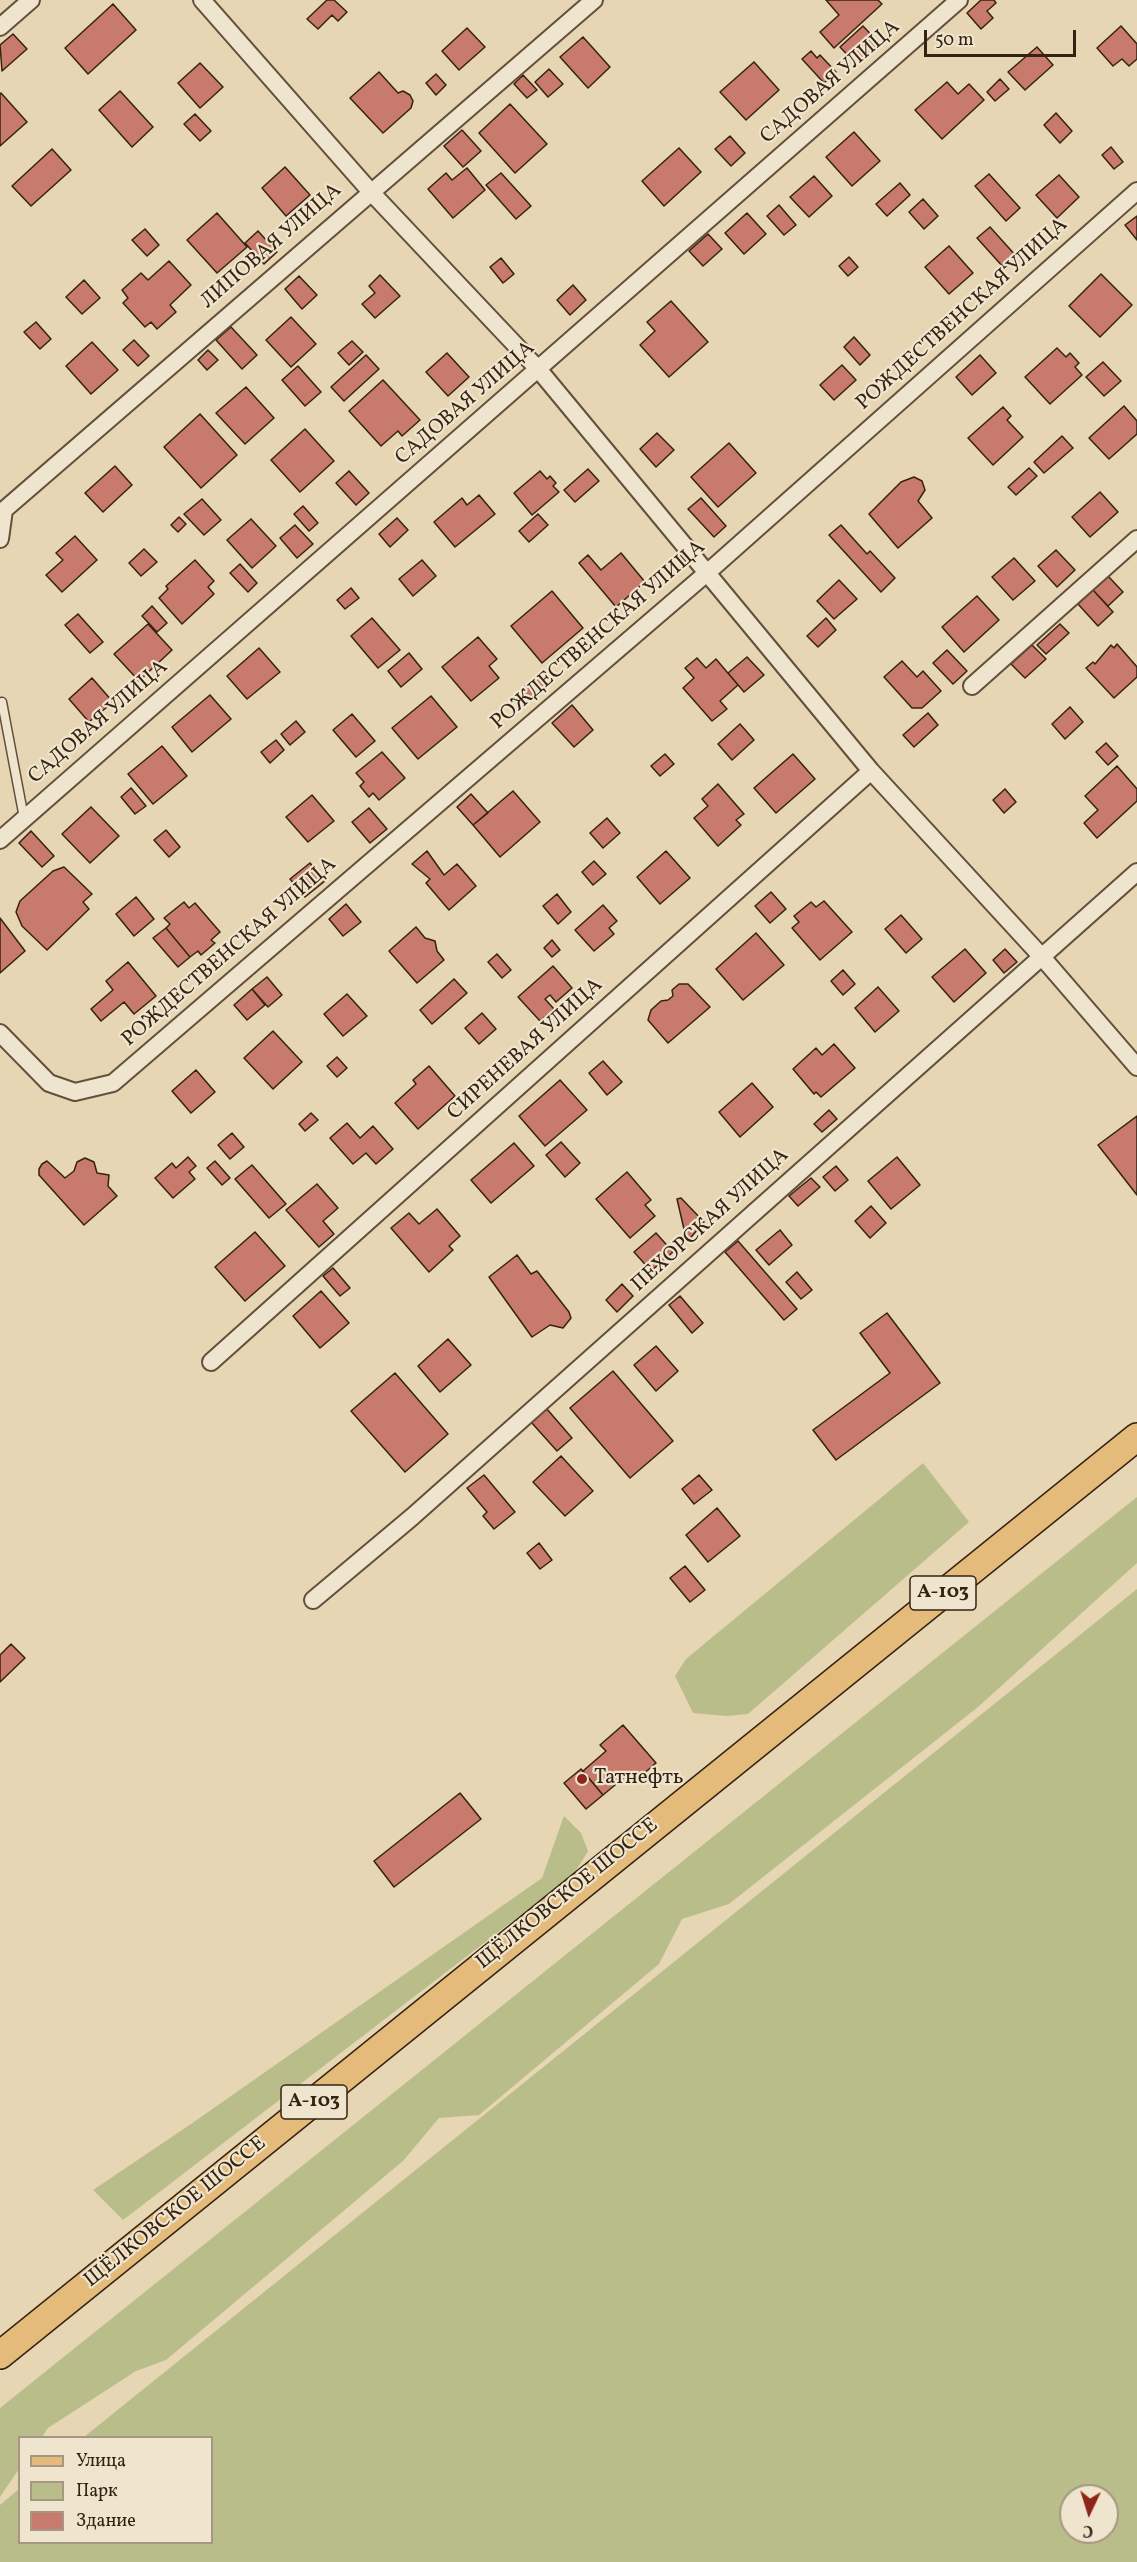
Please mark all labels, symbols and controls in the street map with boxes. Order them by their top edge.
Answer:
street label: САДОВАЯ УЛИЦА [756,16,906,150]
scale bar [927,18,1078,56]
text: 50 m [935,28,974,53]
street label: ЛИПОВАЯ УЛИЦА [196,179,348,315]
street label: РОЖДЕСТВЕНСКАЯ УЛИЦА [852,213,1074,417]
street label: САДОВАЯ УЛИЦА [391,337,541,471]
street label: РОЖДЕСТВЕНСКАЯ УЛИЦА [487,536,711,736]
street label: САДОВАЯ УЛИЦА [24,656,174,790]
street label: РОЖДЕСТВЕНСКАЯ УЛИЦА [118,853,342,1053]
street label: СИРЕНЕВАЯ УЛИЦА [443,974,609,1126]
street label: ПЕХОРСКАЯ УЛИЦА [627,1144,795,1298]
road number: А-103 [910,1576,976,1610]
place label: Татнефть [594,1766,684,1792]
marker: Татнефть [575,1772,589,1786]
street label: ЩЁЛКОВСКОЕ ШОССЕ [472,1814,664,1976]
road number: А-103 [281,2085,347,2119]
street label: ЩЁЛКОВСКОЕ ШОССЕ [80,2132,272,2294]
legend [18,2436,213,2544]
text: Улица [76,2449,126,2474]
text: Парк [76,2479,118,2504]
north arrow [1059,2484,1119,2544]
text: Здание [76,2509,136,2534]
text: С [1082,2519,1094,2541]

